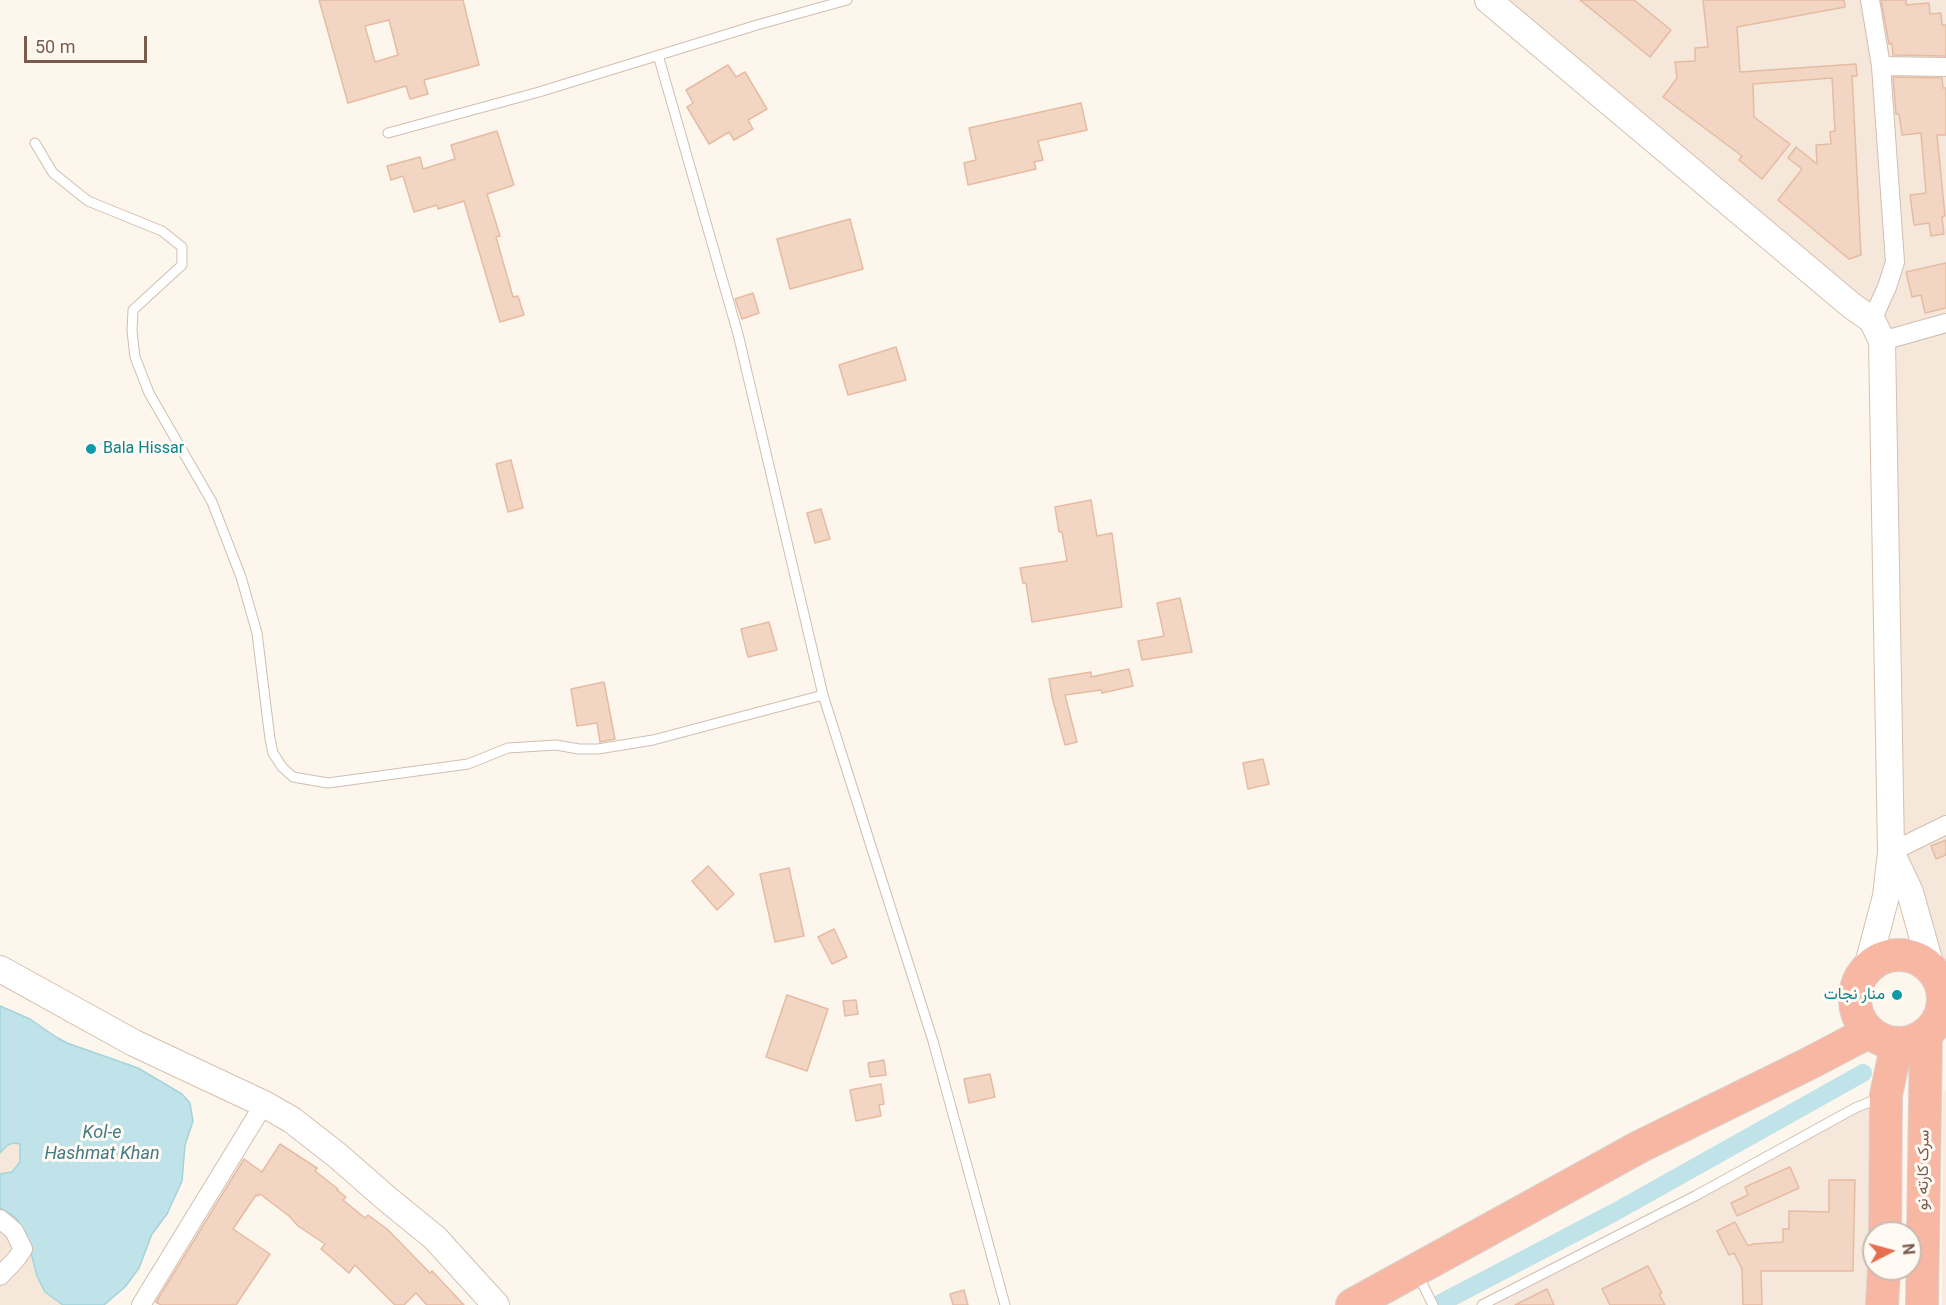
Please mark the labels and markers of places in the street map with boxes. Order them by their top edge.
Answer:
place label: Bala Hissar [103,439,184,459]
marker: Bala Hissar [84,442,98,456]
place label: منار نجات [1824,985,1885,1005]
marker: منار نجات [1890,988,1904,1002]

